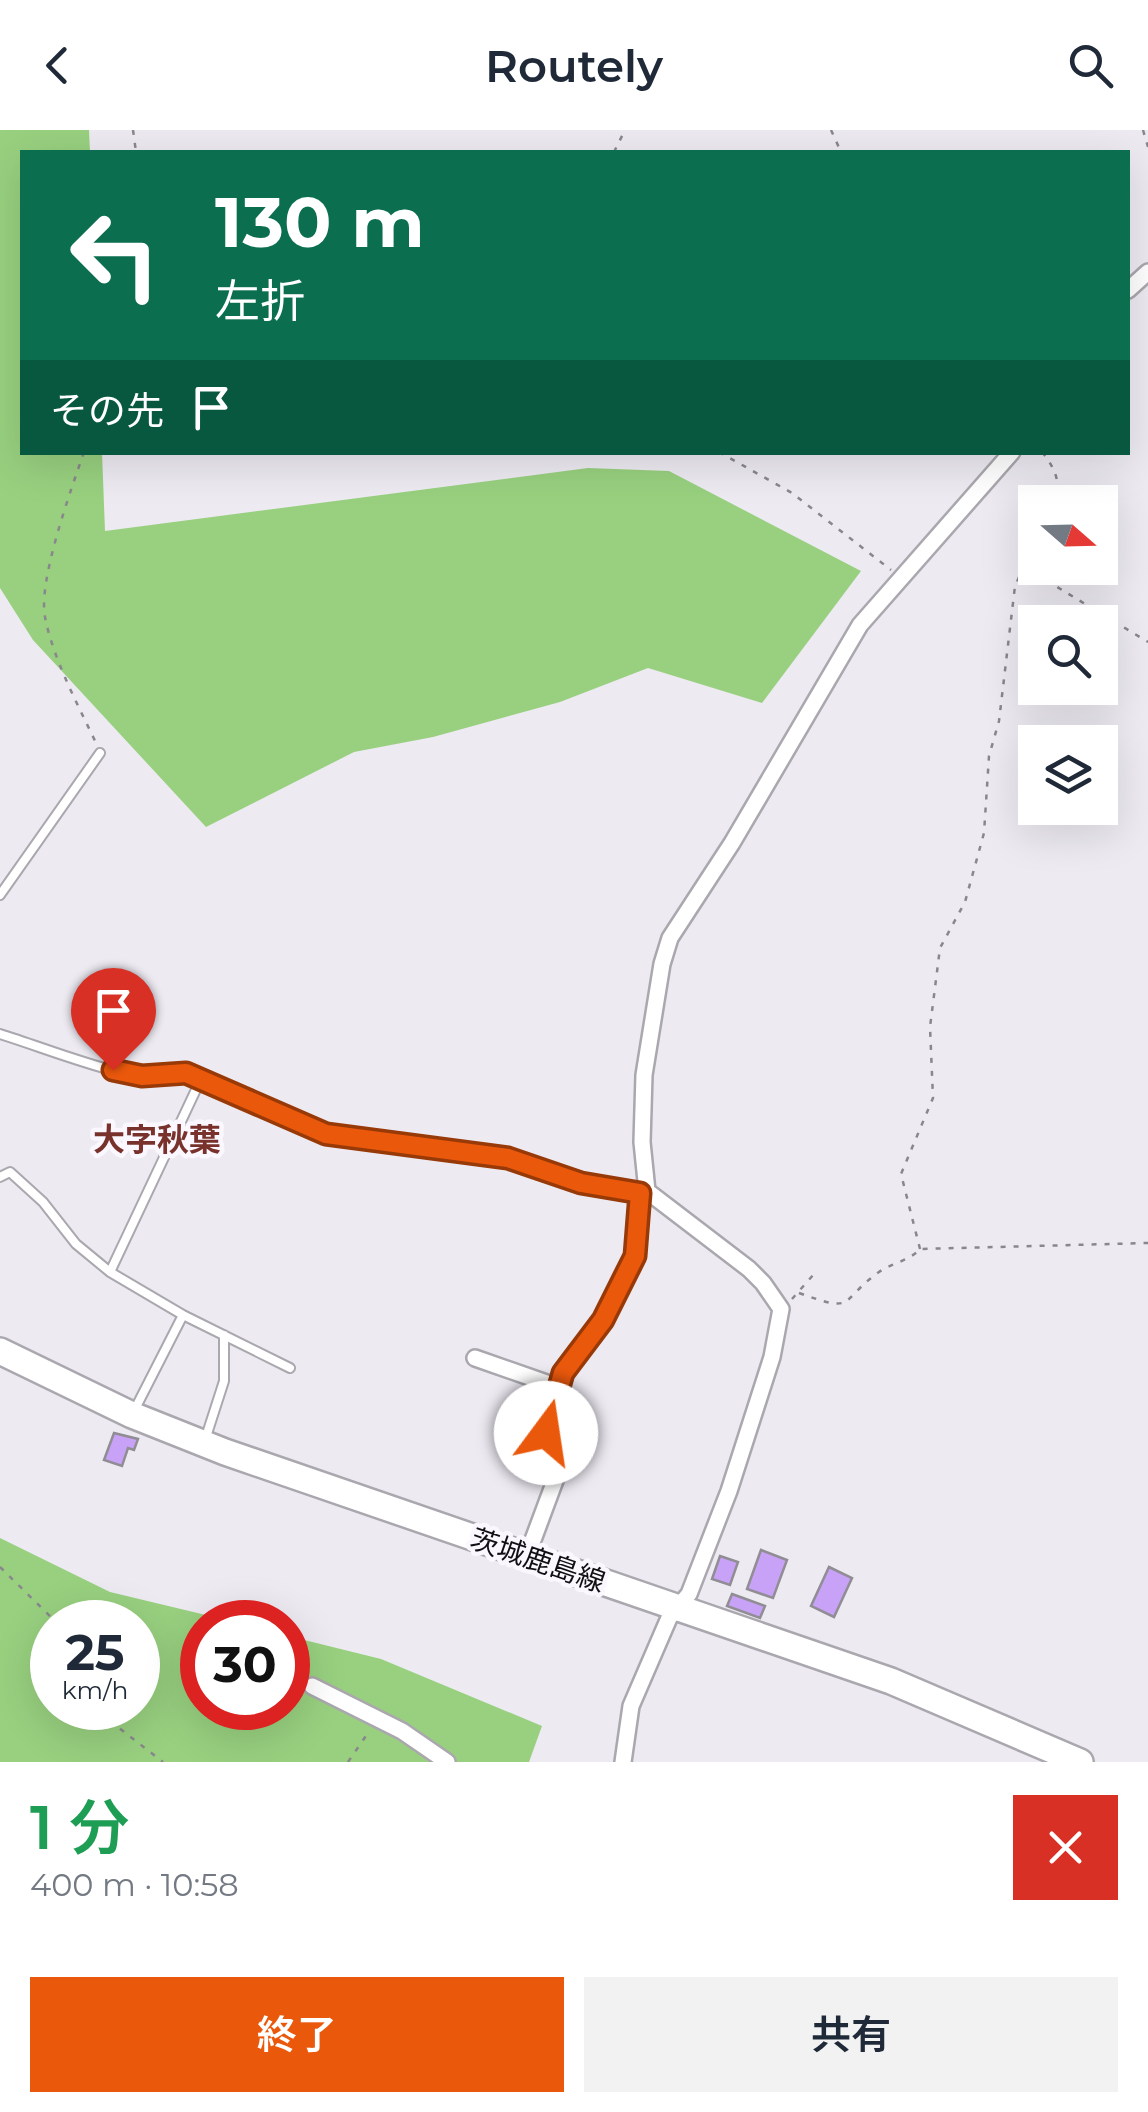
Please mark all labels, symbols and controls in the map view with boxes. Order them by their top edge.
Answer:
icon: back [30,38,85,93]
text: Routely [485,38,663,93]
icon: search [1063,38,1118,93]
text: 130 m [215,179,425,265]
icon: left [50,190,180,320]
text: 左折 [215,273,305,328]
icon: arrive [184,380,239,435]
text: その先 [50,387,164,434]
north arrow [1018,485,1118,585]
map controls [1018,485,1118,825]
button: search [1018,605,1118,705]
button: layers [1018,725,1118,825]
pin [71,968,156,1071]
icon: arrive [86,983,141,1038]
district label: 大字秋葉 [93,1120,221,1159]
position arrow [494,1381,598,1485]
street label: 茨城鹿島線 [466,1521,610,1599]
speed limit sign: 30 [180,1600,310,1730]
text: 25 [65,1622,125,1683]
text: km/h [62,1675,128,1705]
text: 1 分 [30,1791,129,1864]
button: close [1013,1795,1118,1900]
text: 400 m · 10:58 [30,1865,239,1904]
button: 終了 [30,1977,564,2092]
button: 共有 [584,1977,1118,2092]

